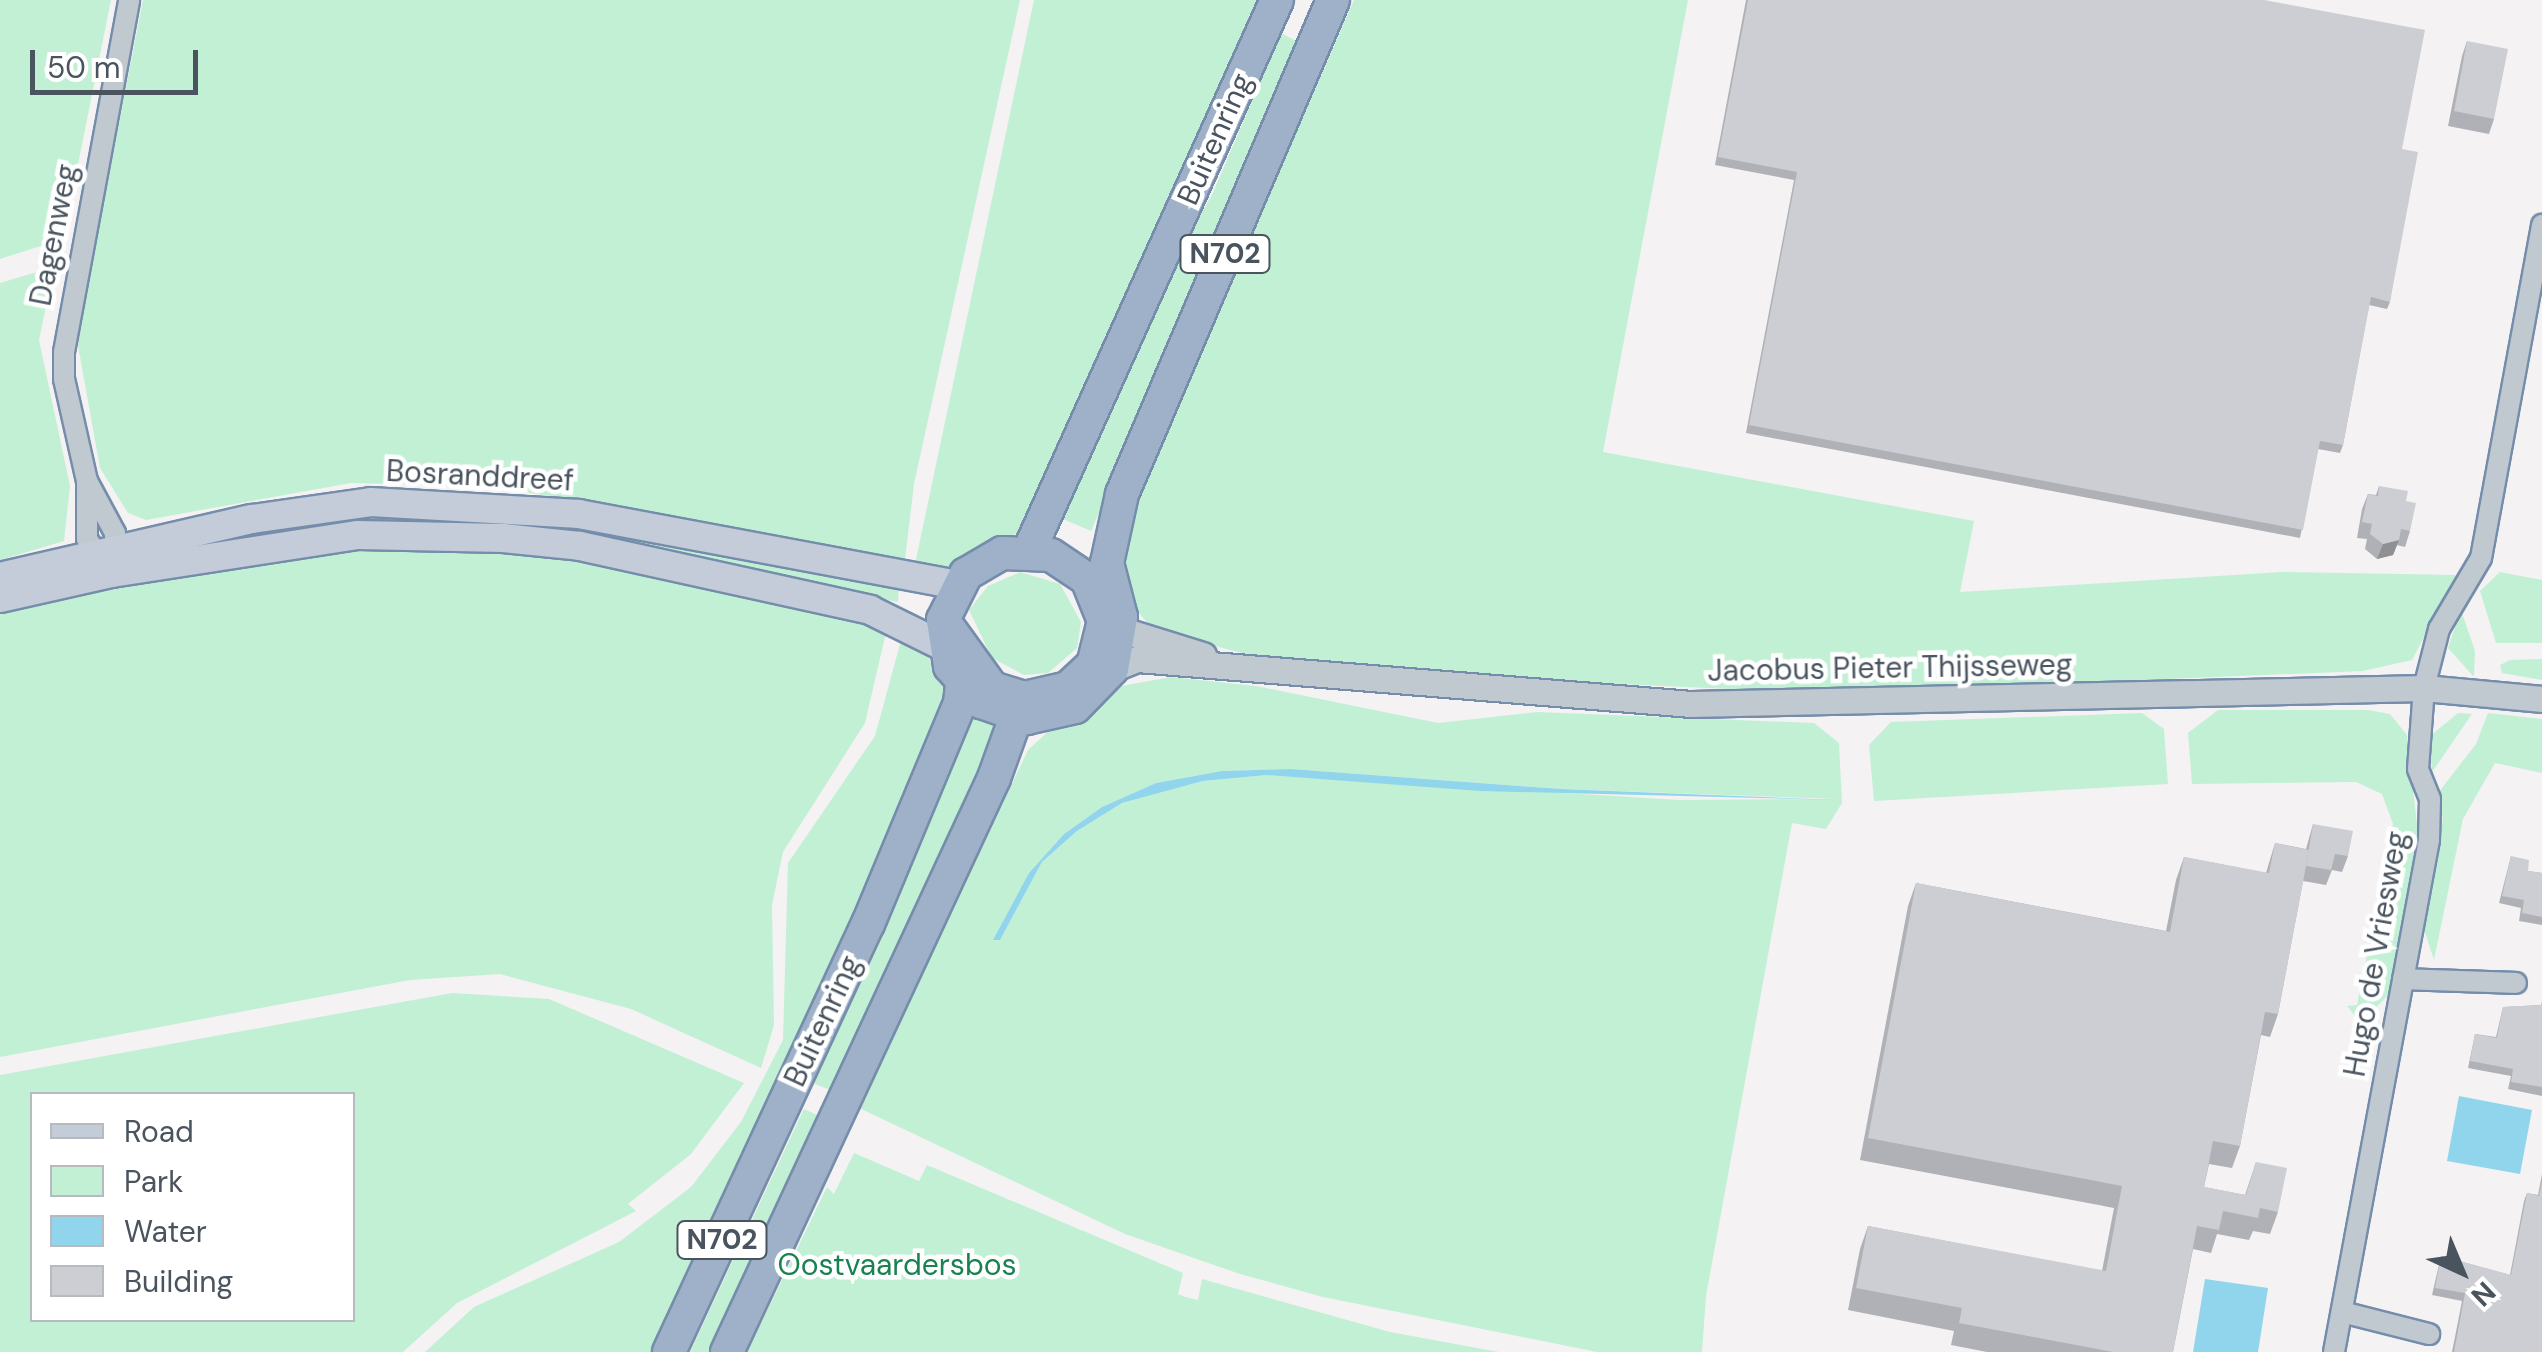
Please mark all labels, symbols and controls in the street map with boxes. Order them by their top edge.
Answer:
scale bar [35,30,202,92]
text: 50 m [47,48,121,87]
street label: Buitenring [1170,68,1260,210]
street label: Dagenweg [23,161,85,309]
road number: N702 [1178,231,1272,277]
street label: Bosranddreef [385,453,575,499]
street label: Jacobus Pieter Thijsseweg [1707,647,2073,689]
street label: Hugo de Vriesweg [2337,829,2415,1079]
street label: Buitenring [777,950,869,1092]
legend [30,1092,355,1322]
text: Road [124,1112,194,1151]
text: Park [124,1162,183,1201]
text: Water [124,1212,207,1251]
road number: N702 [674,1217,770,1263]
north arrow [2412,1222,2512,1322]
park label: Oostvaardersbos [777,1247,1017,1283]
text: Building [124,1262,233,1301]
text: N [2463,1274,2503,1314]

